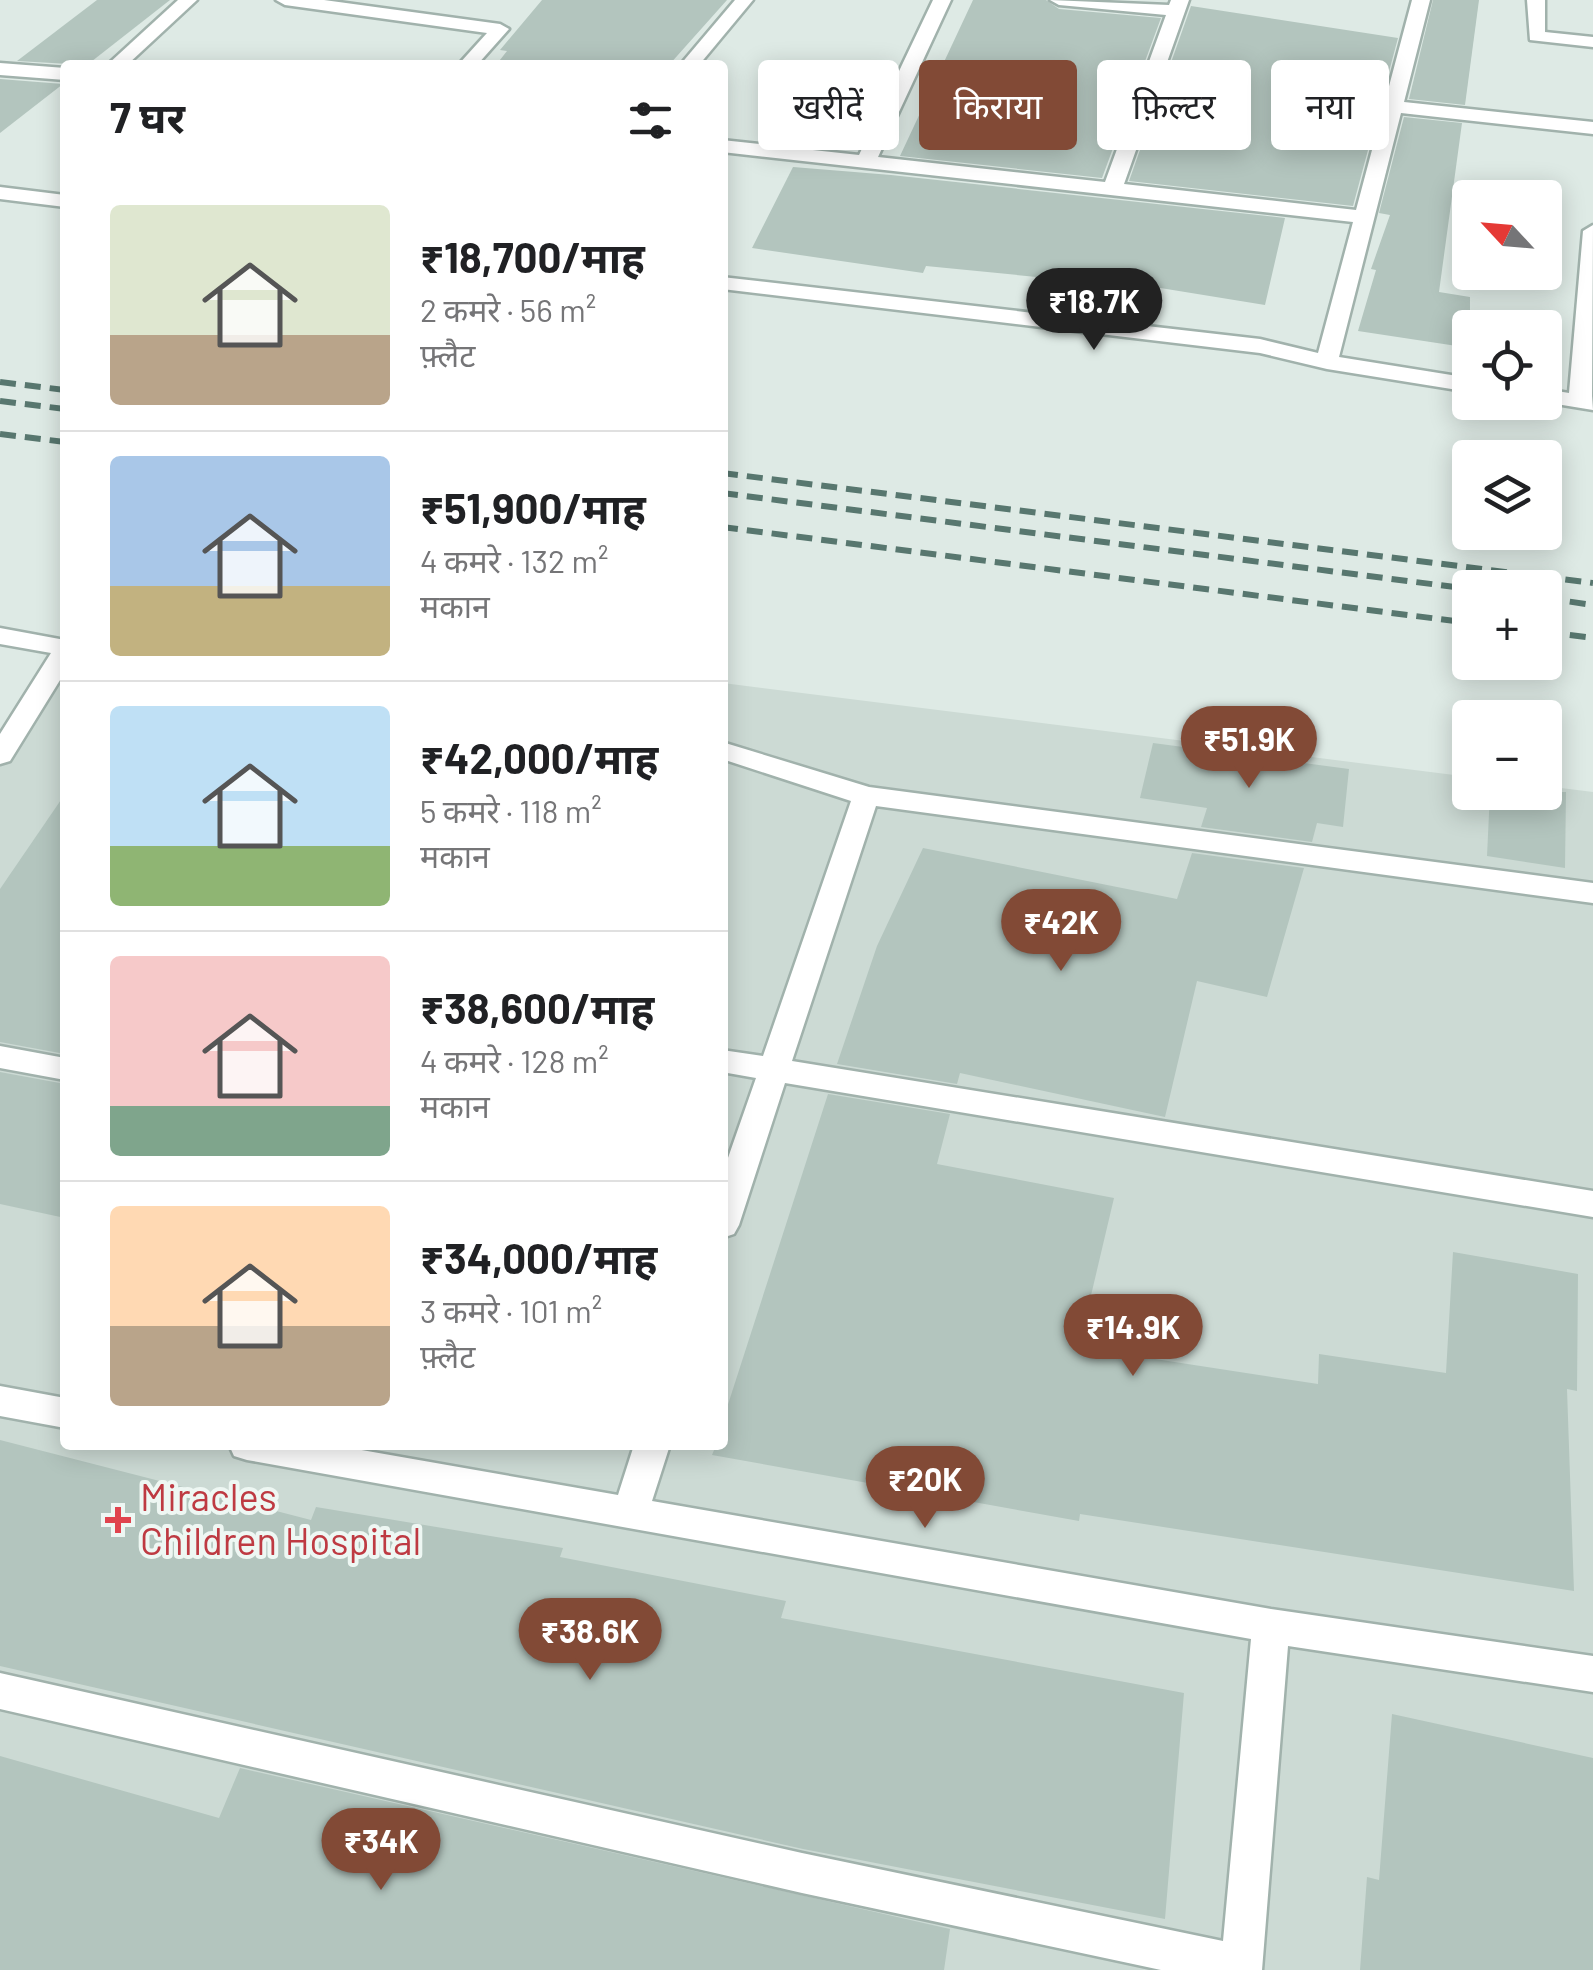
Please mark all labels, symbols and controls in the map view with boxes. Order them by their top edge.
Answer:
chip: खरीदें [758,60,899,150]
chip: किराया [919,60,1077,150]
chip: फ़िल्टर [1097,60,1251,150]
chip: नया [1271,60,1389,150]
text: 7 घर [110,91,185,141]
icon: filters [623,93,678,148]
north arrow [1452,180,1562,290]
map controls [1452,180,1562,810]
text: ₹18,700/माह [420,231,645,281]
icon: home [190,245,310,365]
pin: ₹18.7K [1013,268,1175,353]
text: ₹18.7K [1048,281,1140,319]
text: 2 कमरे · 56 m² [420,290,596,328]
button: locate [1452,310,1562,420]
text: फ़्लैट [420,335,475,373]
button: layers [1452,440,1562,550]
text: ₹51,900/माह [420,482,646,532]
icon: home [190,496,310,616]
text: 4 कमरे · 132 m² [420,541,608,579]
button: + [1452,570,1562,680]
text: मकान [420,586,490,624]
button: − [1452,700,1562,810]
pin: ₹51.9K [1168,706,1330,791]
text: ₹51.9K [1203,719,1295,757]
text: ₹42,000/माह [420,732,658,782]
icon: home [190,746,310,866]
text: 5 कमरे · 118 m² [420,791,602,829]
text: मकान [420,836,490,874]
pin: ₹42K [1002,889,1120,974]
text: ₹42K [1023,902,1099,940]
text: ₹38,600/माह [420,982,654,1032]
icon: home [190,996,310,1116]
text: 4 कमरे · 128 m² [420,1041,609,1079]
text: मकान [420,1086,490,1124]
text: ₹34,000/माह [420,1232,657,1282]
icon: home [190,1246,310,1366]
text: 3 कमरे · 101 m² [420,1291,602,1329]
pin: ₹14.9K [1052,1294,1214,1379]
text: ₹14.9K [1086,1307,1180,1345]
text: फ़्लैट [420,1336,475,1374]
pin: ₹20K [866,1446,984,1531]
text: ₹20K [888,1459,962,1497]
place label: Miracles Children Hospital [140,1473,421,1563]
marker: Miracles Children Hospital [105,1507,131,1533]
pin: ₹38.6K [509,1598,671,1683]
text: ₹38.6K [541,1611,639,1649]
pin: ₹34K [322,1808,440,1893]
text: ₹34K [344,1821,418,1859]

